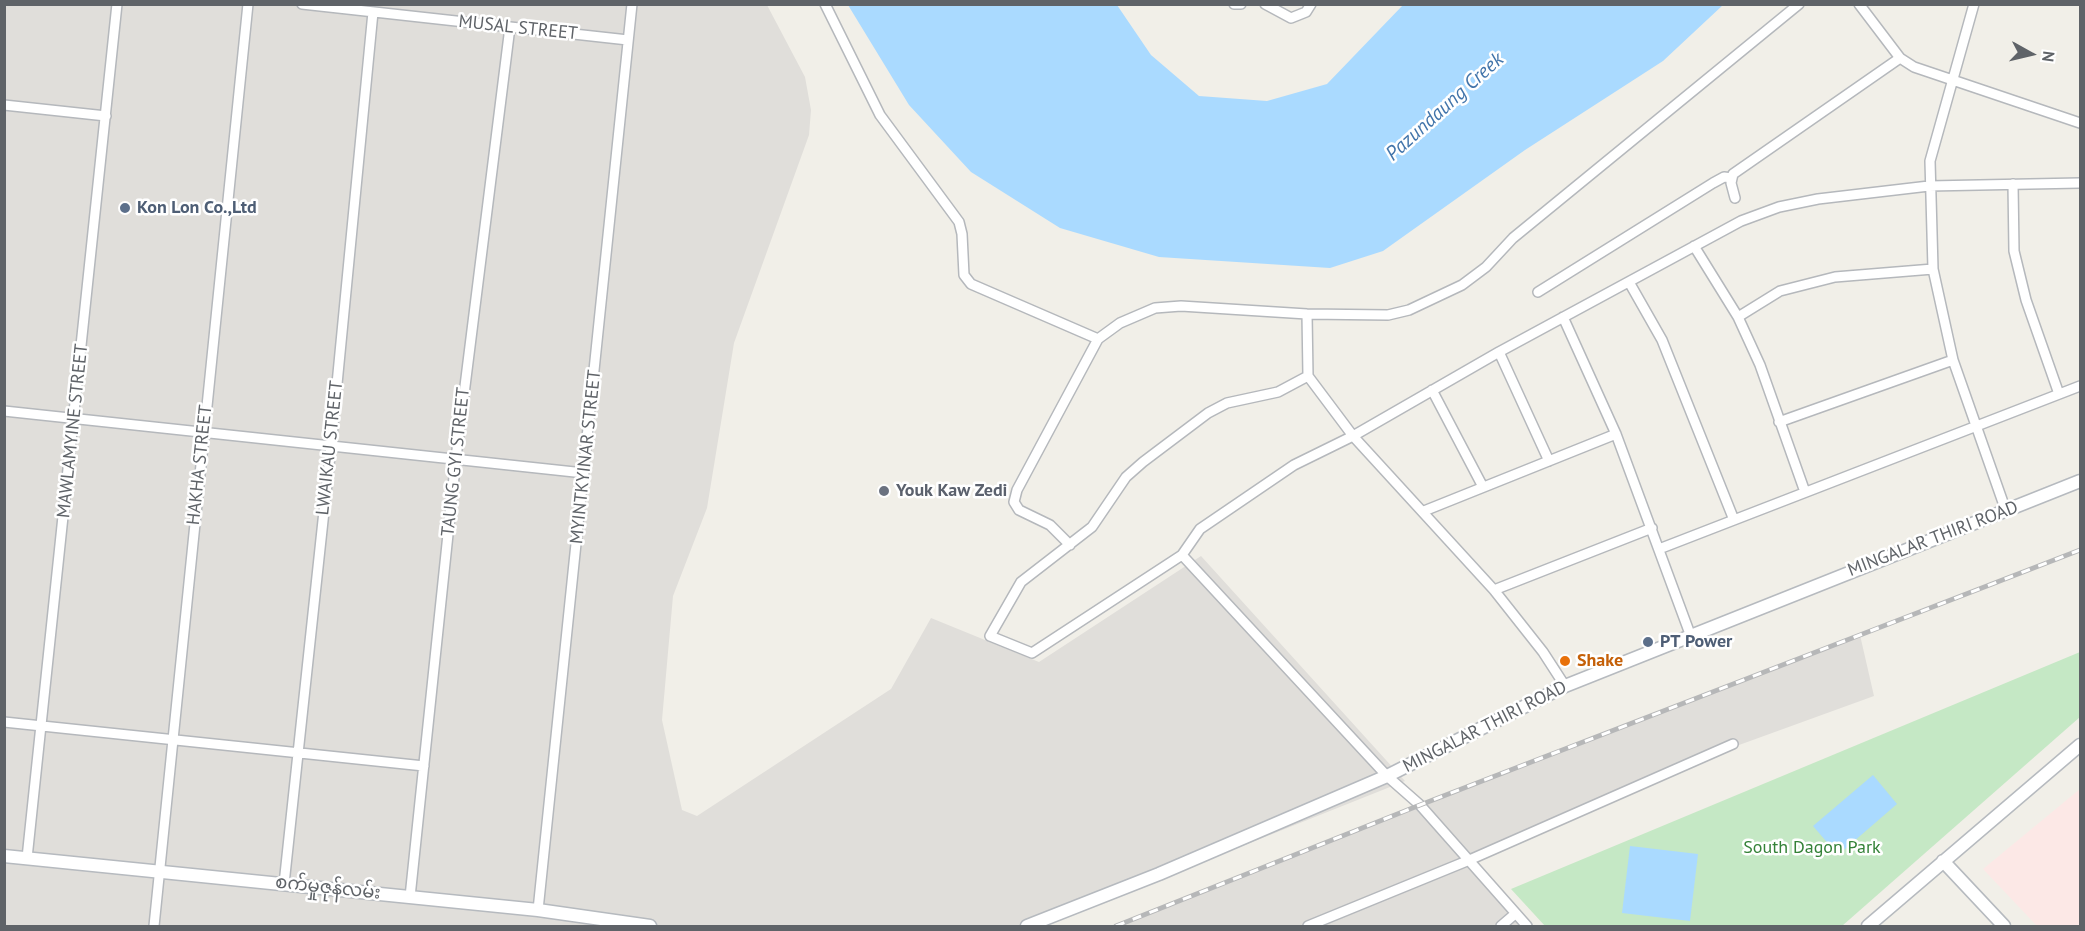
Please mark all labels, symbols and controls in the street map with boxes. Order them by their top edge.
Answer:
street label: MUSAL STREET [457,11,579,45]
north arrow [2001,24,2061,84]
water label: Pazundaung Creek [1381,48,1509,166]
text: N [2038,50,2059,63]
place label: Kon Lon Co.,Ltd [137,197,257,219]
marker: Kon Lon Co.,Ltd [118,201,132,215]
street label: MAWLAMYINE STREET [53,343,93,519]
street label: MYINTKYINAR STREET [566,369,606,545]
street label: LWAIKAU STREET [312,380,348,516]
street label: TAUNG GYI STREET [437,386,475,538]
street label: HAKHA STREET [183,404,217,526]
place label: Youk Kaw Zedi [896,480,1007,502]
marker: Youk Kaw Zedi [877,484,891,498]
street label: MINGALAR THIRI ROAD [1845,497,2021,581]
place label: PT Power [1660,631,1732,653]
marker: PT Power [1641,635,1655,649]
place label: Shake [1577,650,1623,672]
marker: Shake [1558,654,1572,668]
street label: MINGALAR THIRI ROAD [1400,676,1570,778]
park label: South Dagon Park [1743,837,1881,859]
street label: စက်မှုဇုန်လမ်း [274,872,382,904]

